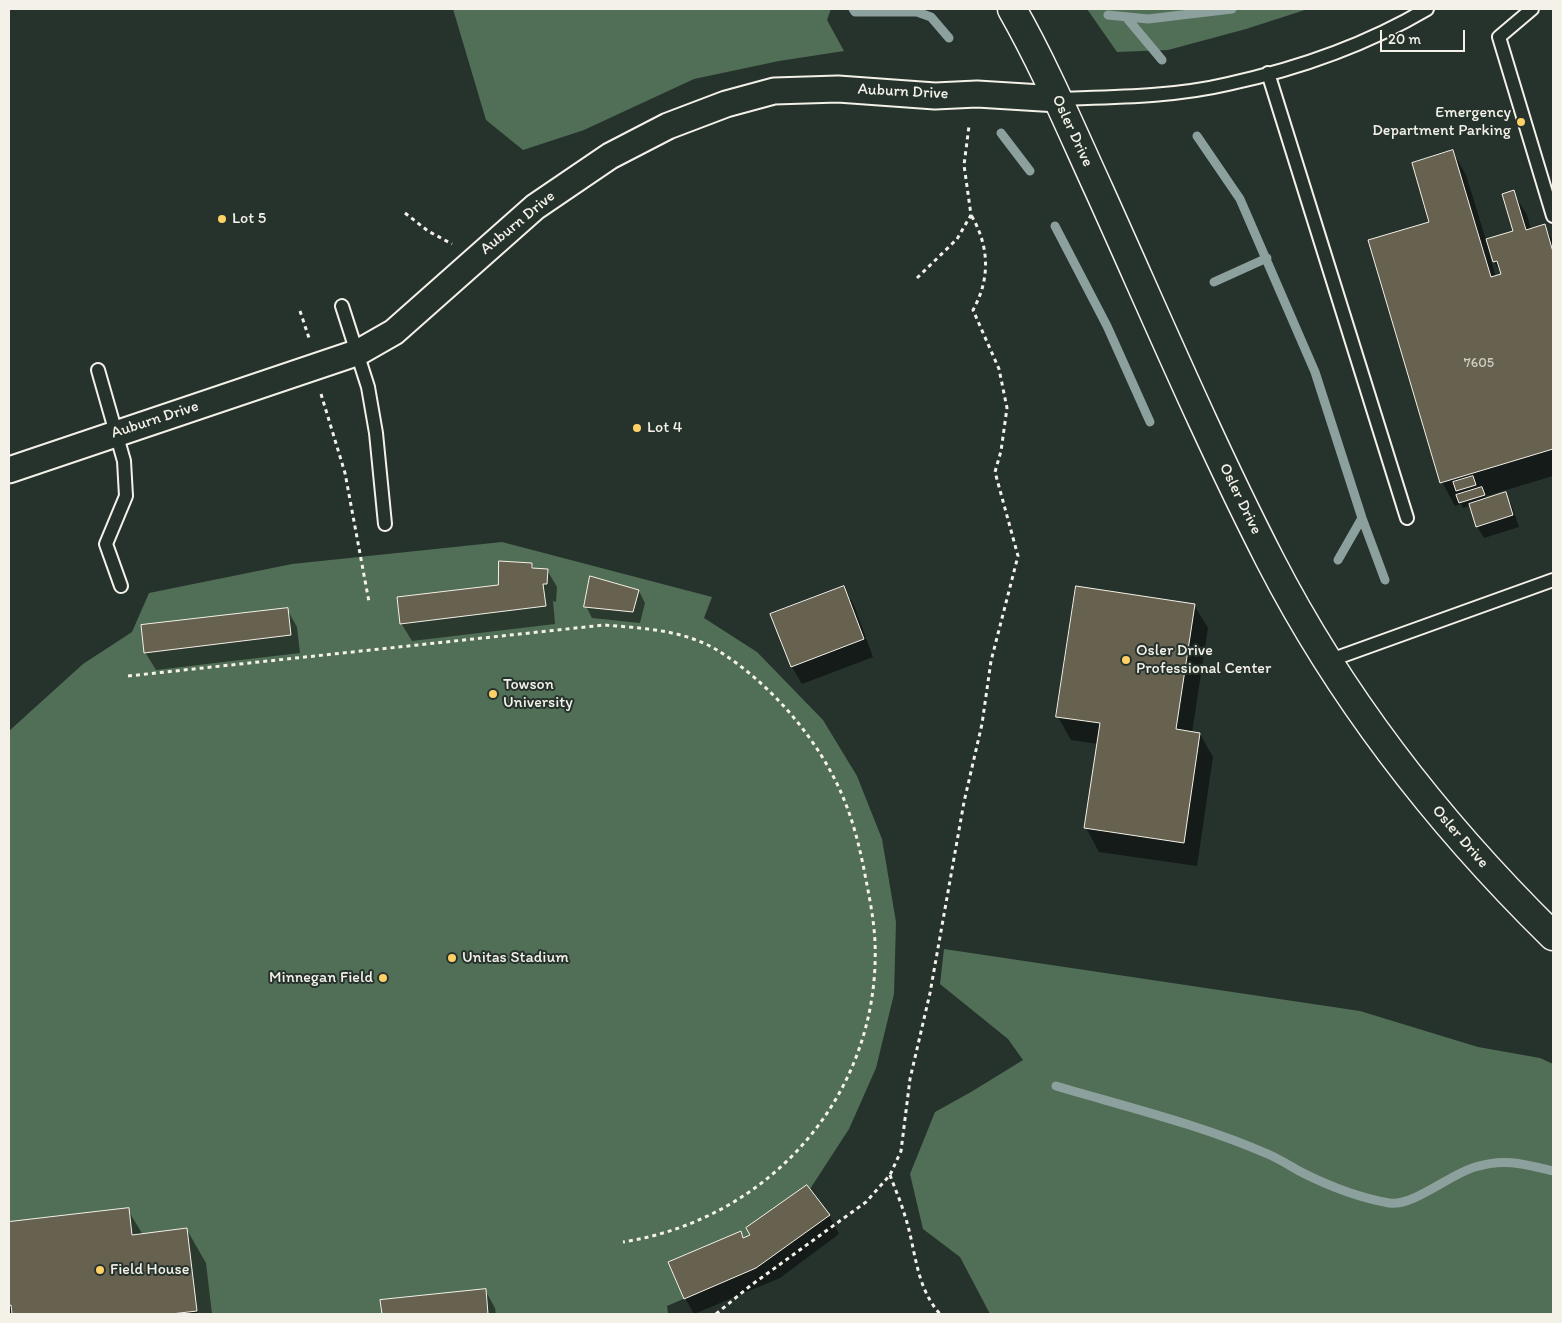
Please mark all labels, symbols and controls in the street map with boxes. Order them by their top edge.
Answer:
scale bar [1382,20,1467,52]
text: 20 m [1388,30,1421,48]
street label: Auburn Drive [857,80,949,104]
street label: Osler Drive [1047,92,1097,170]
place label: Emergency Department Parking [1372,103,1511,141]
marker: Emergency Department Parking [1515,116,1527,128]
street label: Auburn Drive [477,187,559,259]
place label: Lot 5 [232,209,266,229]
marker: Lot 5 [216,213,228,225]
house number: 7605 [1464,355,1494,371]
street label: Auburn Drive [109,397,201,443]
place label: Lot 4 [647,418,682,438]
marker: Lot 4 [631,422,643,434]
street label: Osler Drive [1215,460,1265,538]
place label: Osler Drive Professional Center [1136,641,1271,679]
marker: Osler Drive Professional Center [1120,654,1132,666]
place label: Towson University [503,675,573,713]
marker: Towson University [487,688,499,700]
street label: Osler Drive [1428,802,1492,872]
place label: Unitas Stadium [462,948,569,968]
marker: Unitas Stadium [446,952,458,964]
place label: Minnegan Field [269,968,373,988]
marker: Minnegan Field [377,972,389,984]
place label: Field House [110,1260,189,1280]
marker: Field House [94,1264,106,1276]

